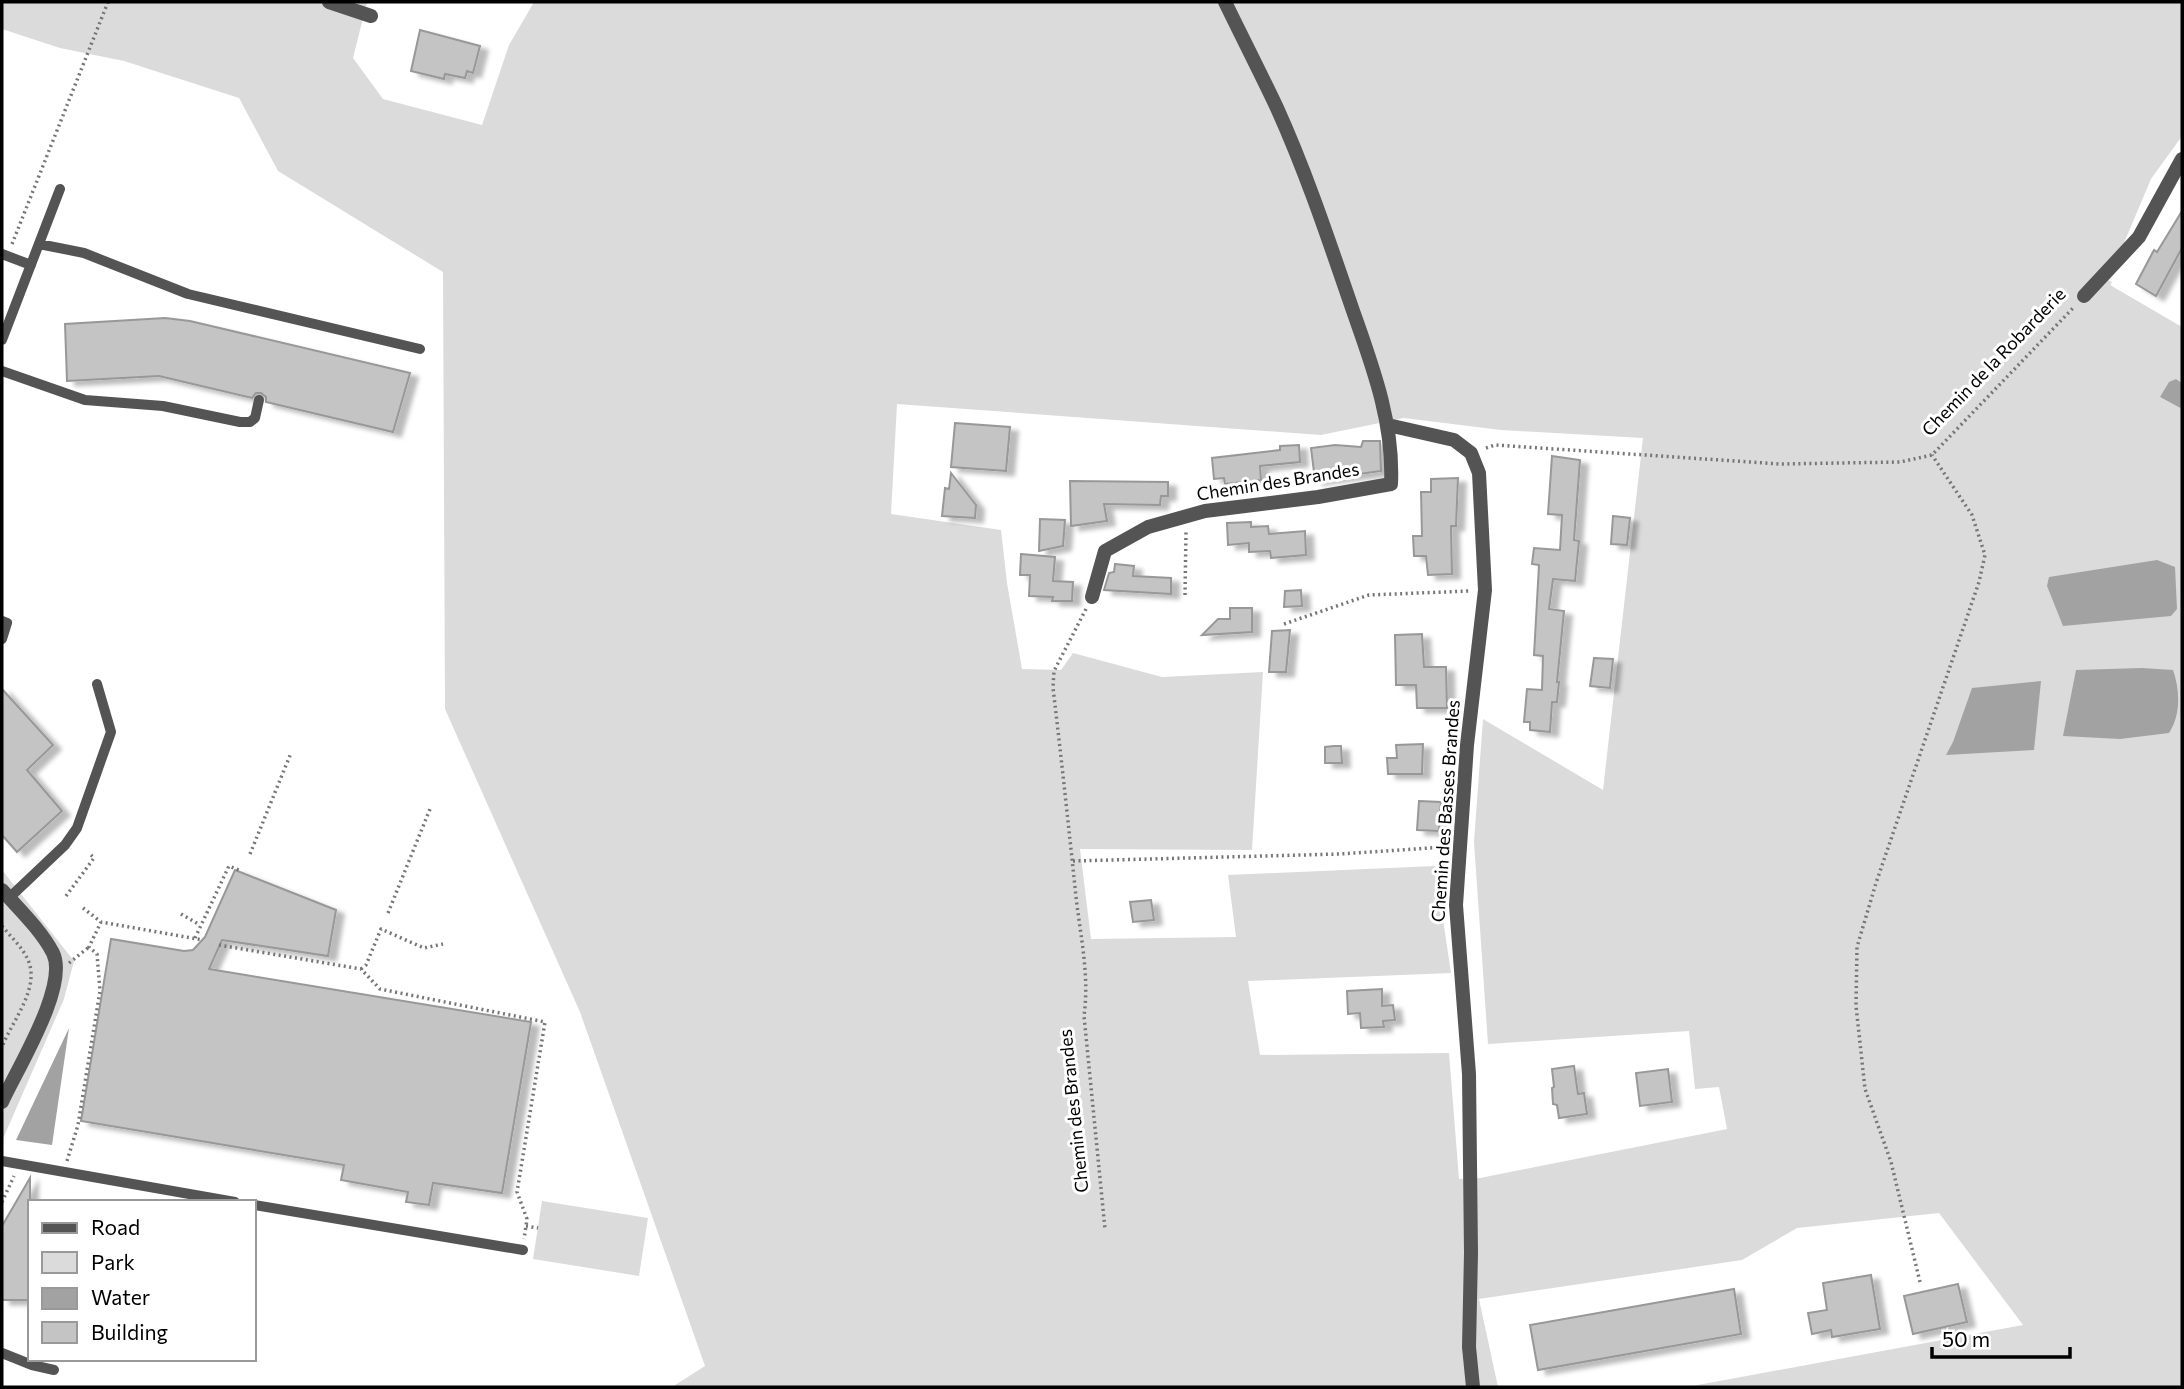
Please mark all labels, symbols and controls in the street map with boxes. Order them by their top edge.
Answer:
street label: Chemin de la Robarderie [1917,283,2070,440]
street label: Chemin des Brandes [1195,457,1361,505]
street label: Chemin des Basses Brandes [1426,699,1464,923]
street label: Chemin des Brandes [1053,1028,1093,1194]
legend [28,1200,256,1361]
text: Road [91,1214,140,1239]
text: Park [91,1249,135,1274]
text: Water [91,1284,150,1309]
scale bar [1932,1316,2070,1360]
text: Building [91,1319,168,1344]
text: 50 m [1942,1326,1990,1351]

